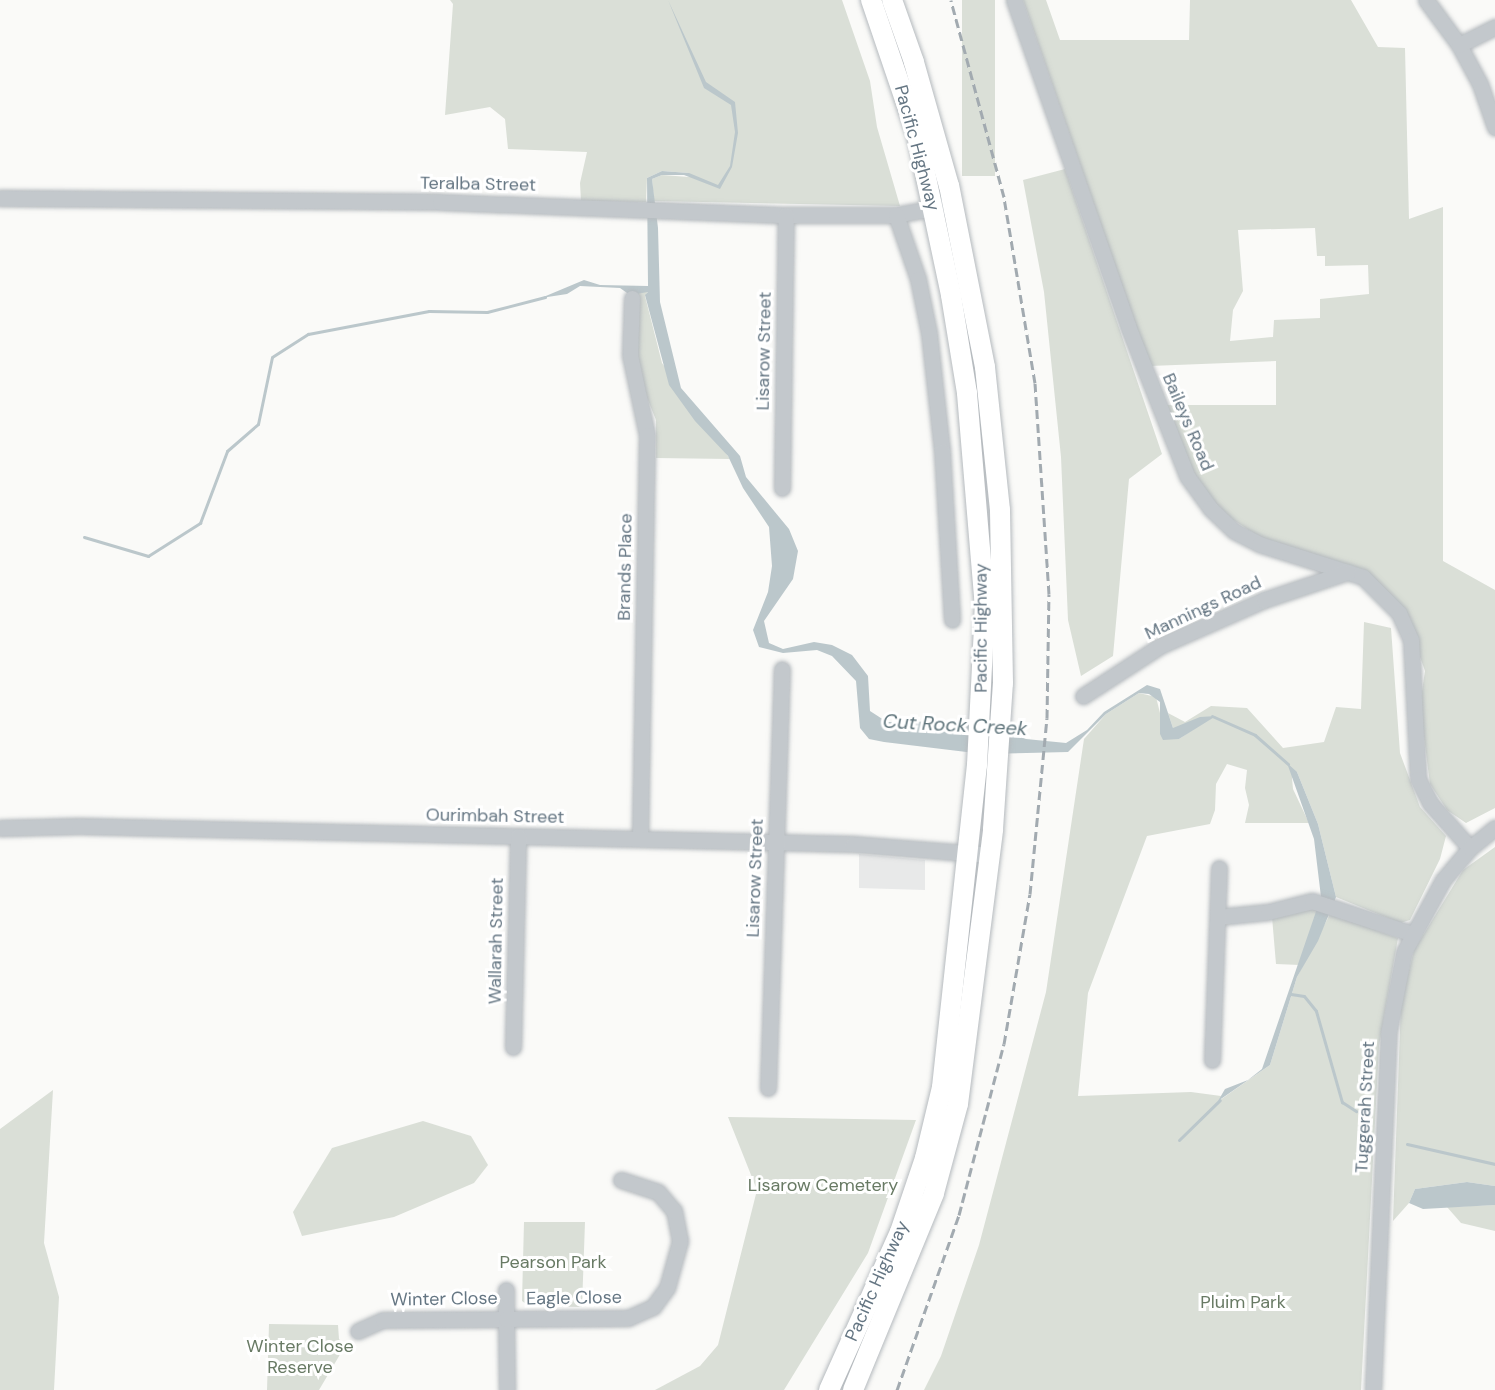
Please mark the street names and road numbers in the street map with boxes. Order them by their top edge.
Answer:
street label: Pacific Highway [890,83,944,213]
street label: Teralba Street [420,172,536,196]
street label: Lisarow Street [752,291,776,411]
street label: Baileys Road [1158,370,1218,474]
street label: Brands Place [613,513,637,621]
street label: Pacific Highway [970,563,992,693]
street label: Mannings Road [1141,572,1265,644]
street label: Ourimbah Street [426,804,564,828]
street label: Lisarow Street [742,818,768,938]
street label: Wallarah Street [484,877,508,1005]
street label: Tuggerah Street [1351,1040,1379,1174]
street label: Pacific Highway [841,1217,913,1345]
street label: Eagle Close [526,1286,622,1310]
street label: Winter Close [390,1287,498,1311]

